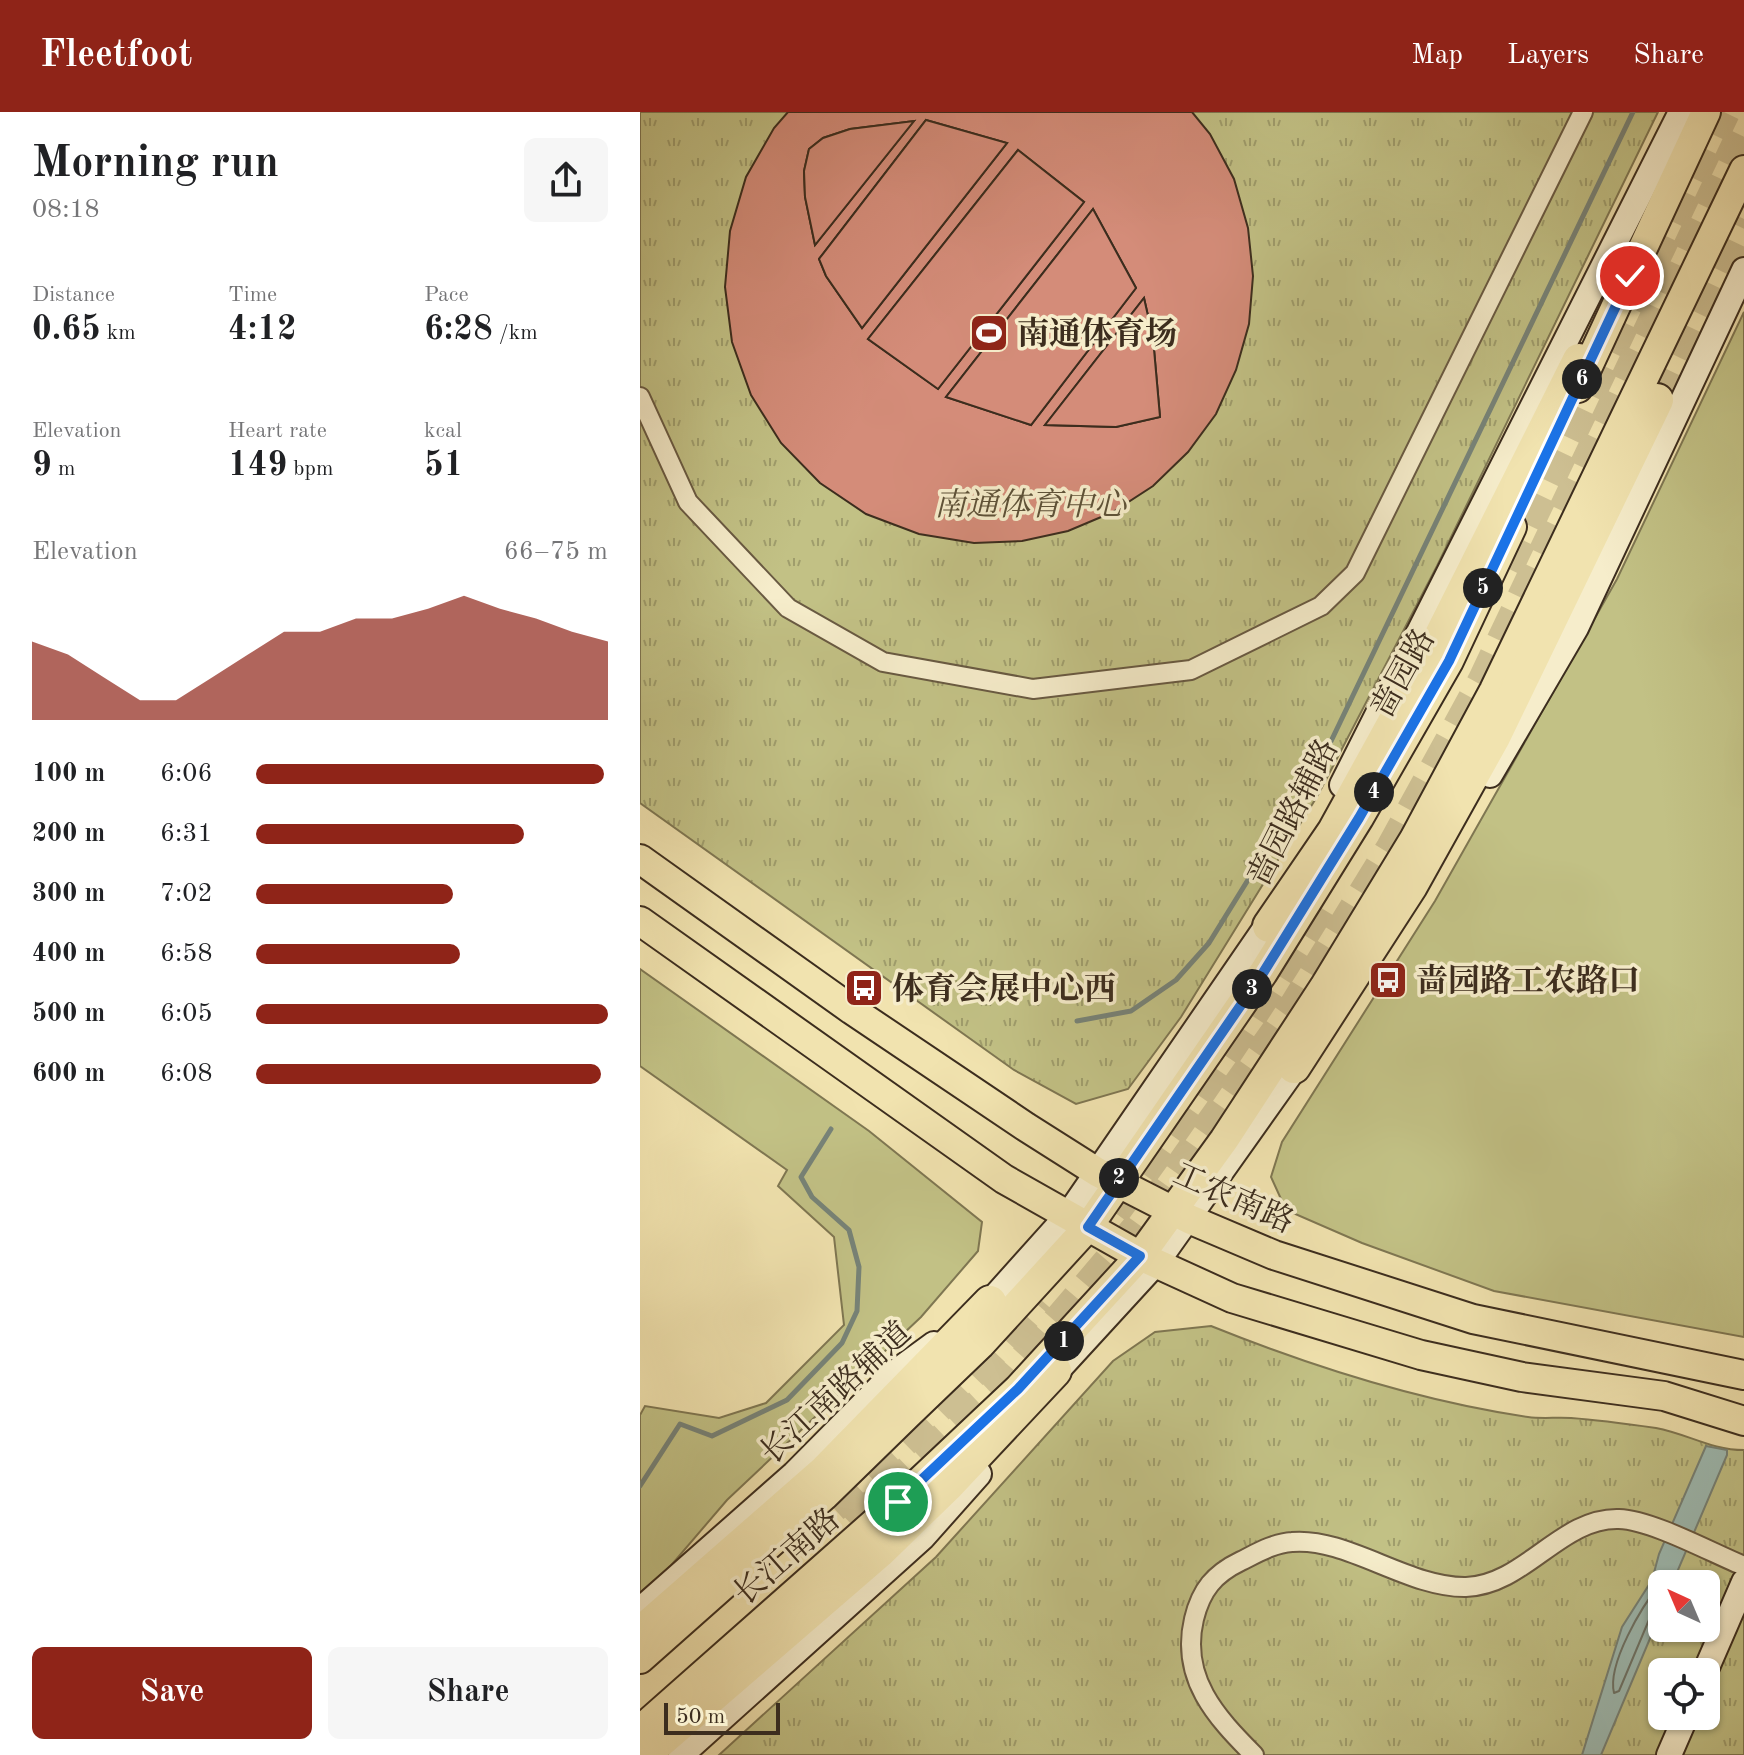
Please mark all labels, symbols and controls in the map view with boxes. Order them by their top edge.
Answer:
text: Fleetfoot [40,37,192,75]
text: Map [1411,42,1463,70]
text: Layers [1507,42,1589,70]
text: Share [1633,42,1704,70]
button: share [524,138,608,222]
text: Morning run [32,142,279,186]
text: 08:18 [32,197,100,223]
pin [1596,242,1664,310]
icon: check [1608,254,1652,298]
text: Distance [32,284,115,306]
text: Time [228,284,277,306]
text: Pace [424,284,469,306]
sports icon: 南通体育场 [968,312,1010,354]
text: 0.65 [32,313,101,347]
text: 4:12 [228,313,297,347]
text: 6:28 [424,313,493,347]
place label: 南通体育场 [1017,316,1177,352]
text: km [101,322,136,344]
text: /km [493,322,538,344]
pin: 6 [1562,359,1602,399]
text: 6 [1576,368,1588,390]
text: Elevation [32,420,122,442]
text: Heart rate [228,420,327,442]
text: kcal [424,420,462,442]
text: 9 [32,449,52,483]
text: 149 [228,449,287,483]
text: 51 [424,449,463,483]
text: m [52,458,75,480]
text: bpm [287,458,333,480]
park label: 南通体育中心 [934,487,1127,523]
text: Elevation [32,539,138,565]
text: 66–75 m [504,539,608,565]
pin: 5 [1463,568,1503,608]
text: 5 [1477,577,1489,599]
street label: 啬园路 [1365,623,1442,724]
street label: 啬园路辅路 [1241,733,1345,892]
text: 100 m [32,761,105,787]
text: 6:06 [160,761,213,787]
pin: 4 [1354,772,1394,812]
text: 4 [1368,781,1380,803]
text: 200 m [32,821,105,847]
text: 6:31 [160,821,213,847]
text: 300 m [32,881,105,907]
text: 7:02 [160,881,213,907]
text: 400 m [32,941,105,967]
text: 6:58 [160,941,213,967]
bus stop icon: 啬园路工农路口 [1367,959,1409,1001]
place label: 啬园路工农路口 [1416,963,1640,999]
bus stop icon: 体育会展中心西 [843,967,885,1009]
pin: 3 [1232,969,1272,1009]
place label: 体育会展中心西 [892,971,1116,1007]
text: 3 [1246,978,1258,1000]
text: 500 m [32,1001,105,1027]
text: 6:05 [160,1001,213,1027]
text: 600 m [32,1061,105,1087]
text: 6:08 [160,1061,213,1087]
street label: 工农南路 [1168,1156,1299,1240]
pin: 2 [1099,1158,1139,1198]
text: 2 [1113,1167,1125,1189]
street label: 长江南路辅道 [754,1315,918,1471]
pin: 1 [1044,1321,1084,1361]
text: 1 [1058,1330,1070,1352]
pin [864,1468,932,1536]
icon: arrive [876,1480,920,1524]
street label: 长江南路 [727,1502,847,1612]
north arrow [1648,1570,1720,1642]
map controls [1648,1570,1720,1730]
button: Save [32,1647,312,1739]
button: Share [328,1647,608,1739]
button: locate [1648,1658,1720,1730]
scale bar [664,1699,780,1735]
text: 50 m [676,1706,725,1728]

